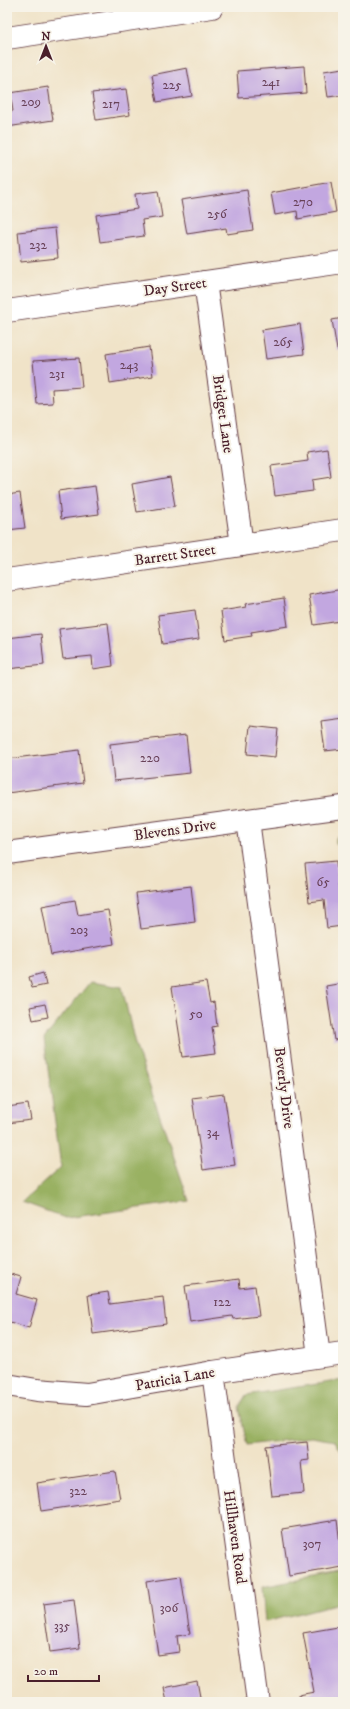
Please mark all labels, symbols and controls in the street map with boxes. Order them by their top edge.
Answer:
north arrow [26,26,66,66]
text: N [41,30,51,44]
house number: 241 [262,74,281,90]
house number: 225 [162,77,182,93]
house number: 209 [21,94,41,110]
house number: 217 [102,96,120,112]
house number: 270 [293,194,313,210]
house number: 256 [207,206,228,222]
house number: 232 [29,237,47,253]
street label: Day Street [142,273,208,301]
house number: 265 [273,334,293,350]
house number: 243 [120,357,139,373]
house number: 231 [49,366,65,382]
street label: Bridget Lane [208,374,238,454]
street label: Barrett Street [133,540,217,570]
house number: 220 [140,750,160,766]
street label: Blevens Drive [133,815,217,845]
house number: 65 [316,874,330,890]
house number: 203 [70,922,88,938]
house number: 50 [189,1006,203,1022]
street label: Beverly Drive [270,1046,298,1130]
house number: 34 [207,1124,220,1140]
house number: 122 [213,1294,231,1310]
street label: Patricia Lane [134,1363,216,1395]
house number: 322 [69,1483,87,1499]
street label: Hillhaven Road [219,1489,251,1586]
house number: 307 [303,1536,321,1552]
house number: 306 [160,1600,180,1616]
house number: 335 [54,1618,71,1634]
scale bar [28,1657,99,1683]
text: 20 m [34,1664,58,1679]

